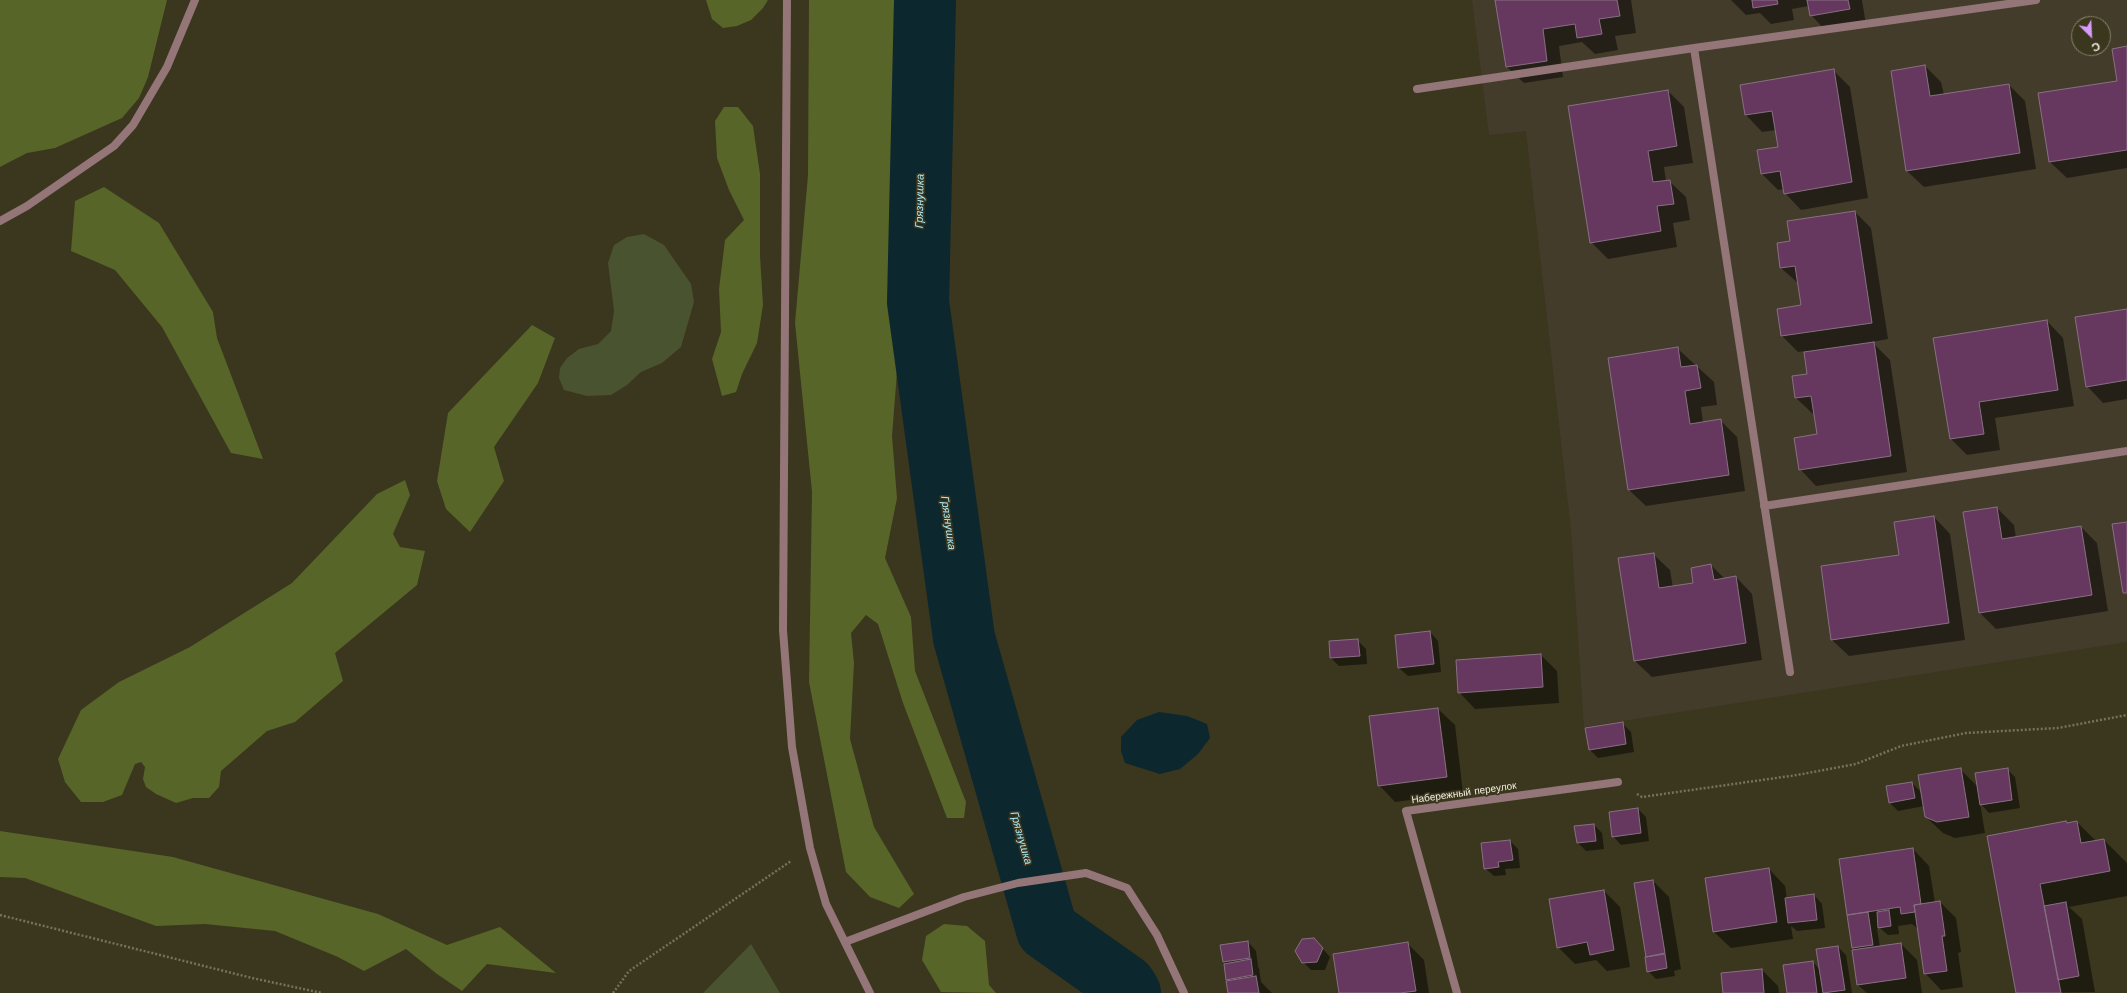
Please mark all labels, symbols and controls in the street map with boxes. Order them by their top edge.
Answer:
north arrow [2071,16,2111,56]
text: С [2089,39,2102,54]
water label: Грязнушка [913,174,927,228]
water label: Грязнушка [938,495,958,551]
street label: Набережный переулок [1411,780,1517,806]
water label: Грязнушка [1007,810,1035,866]

